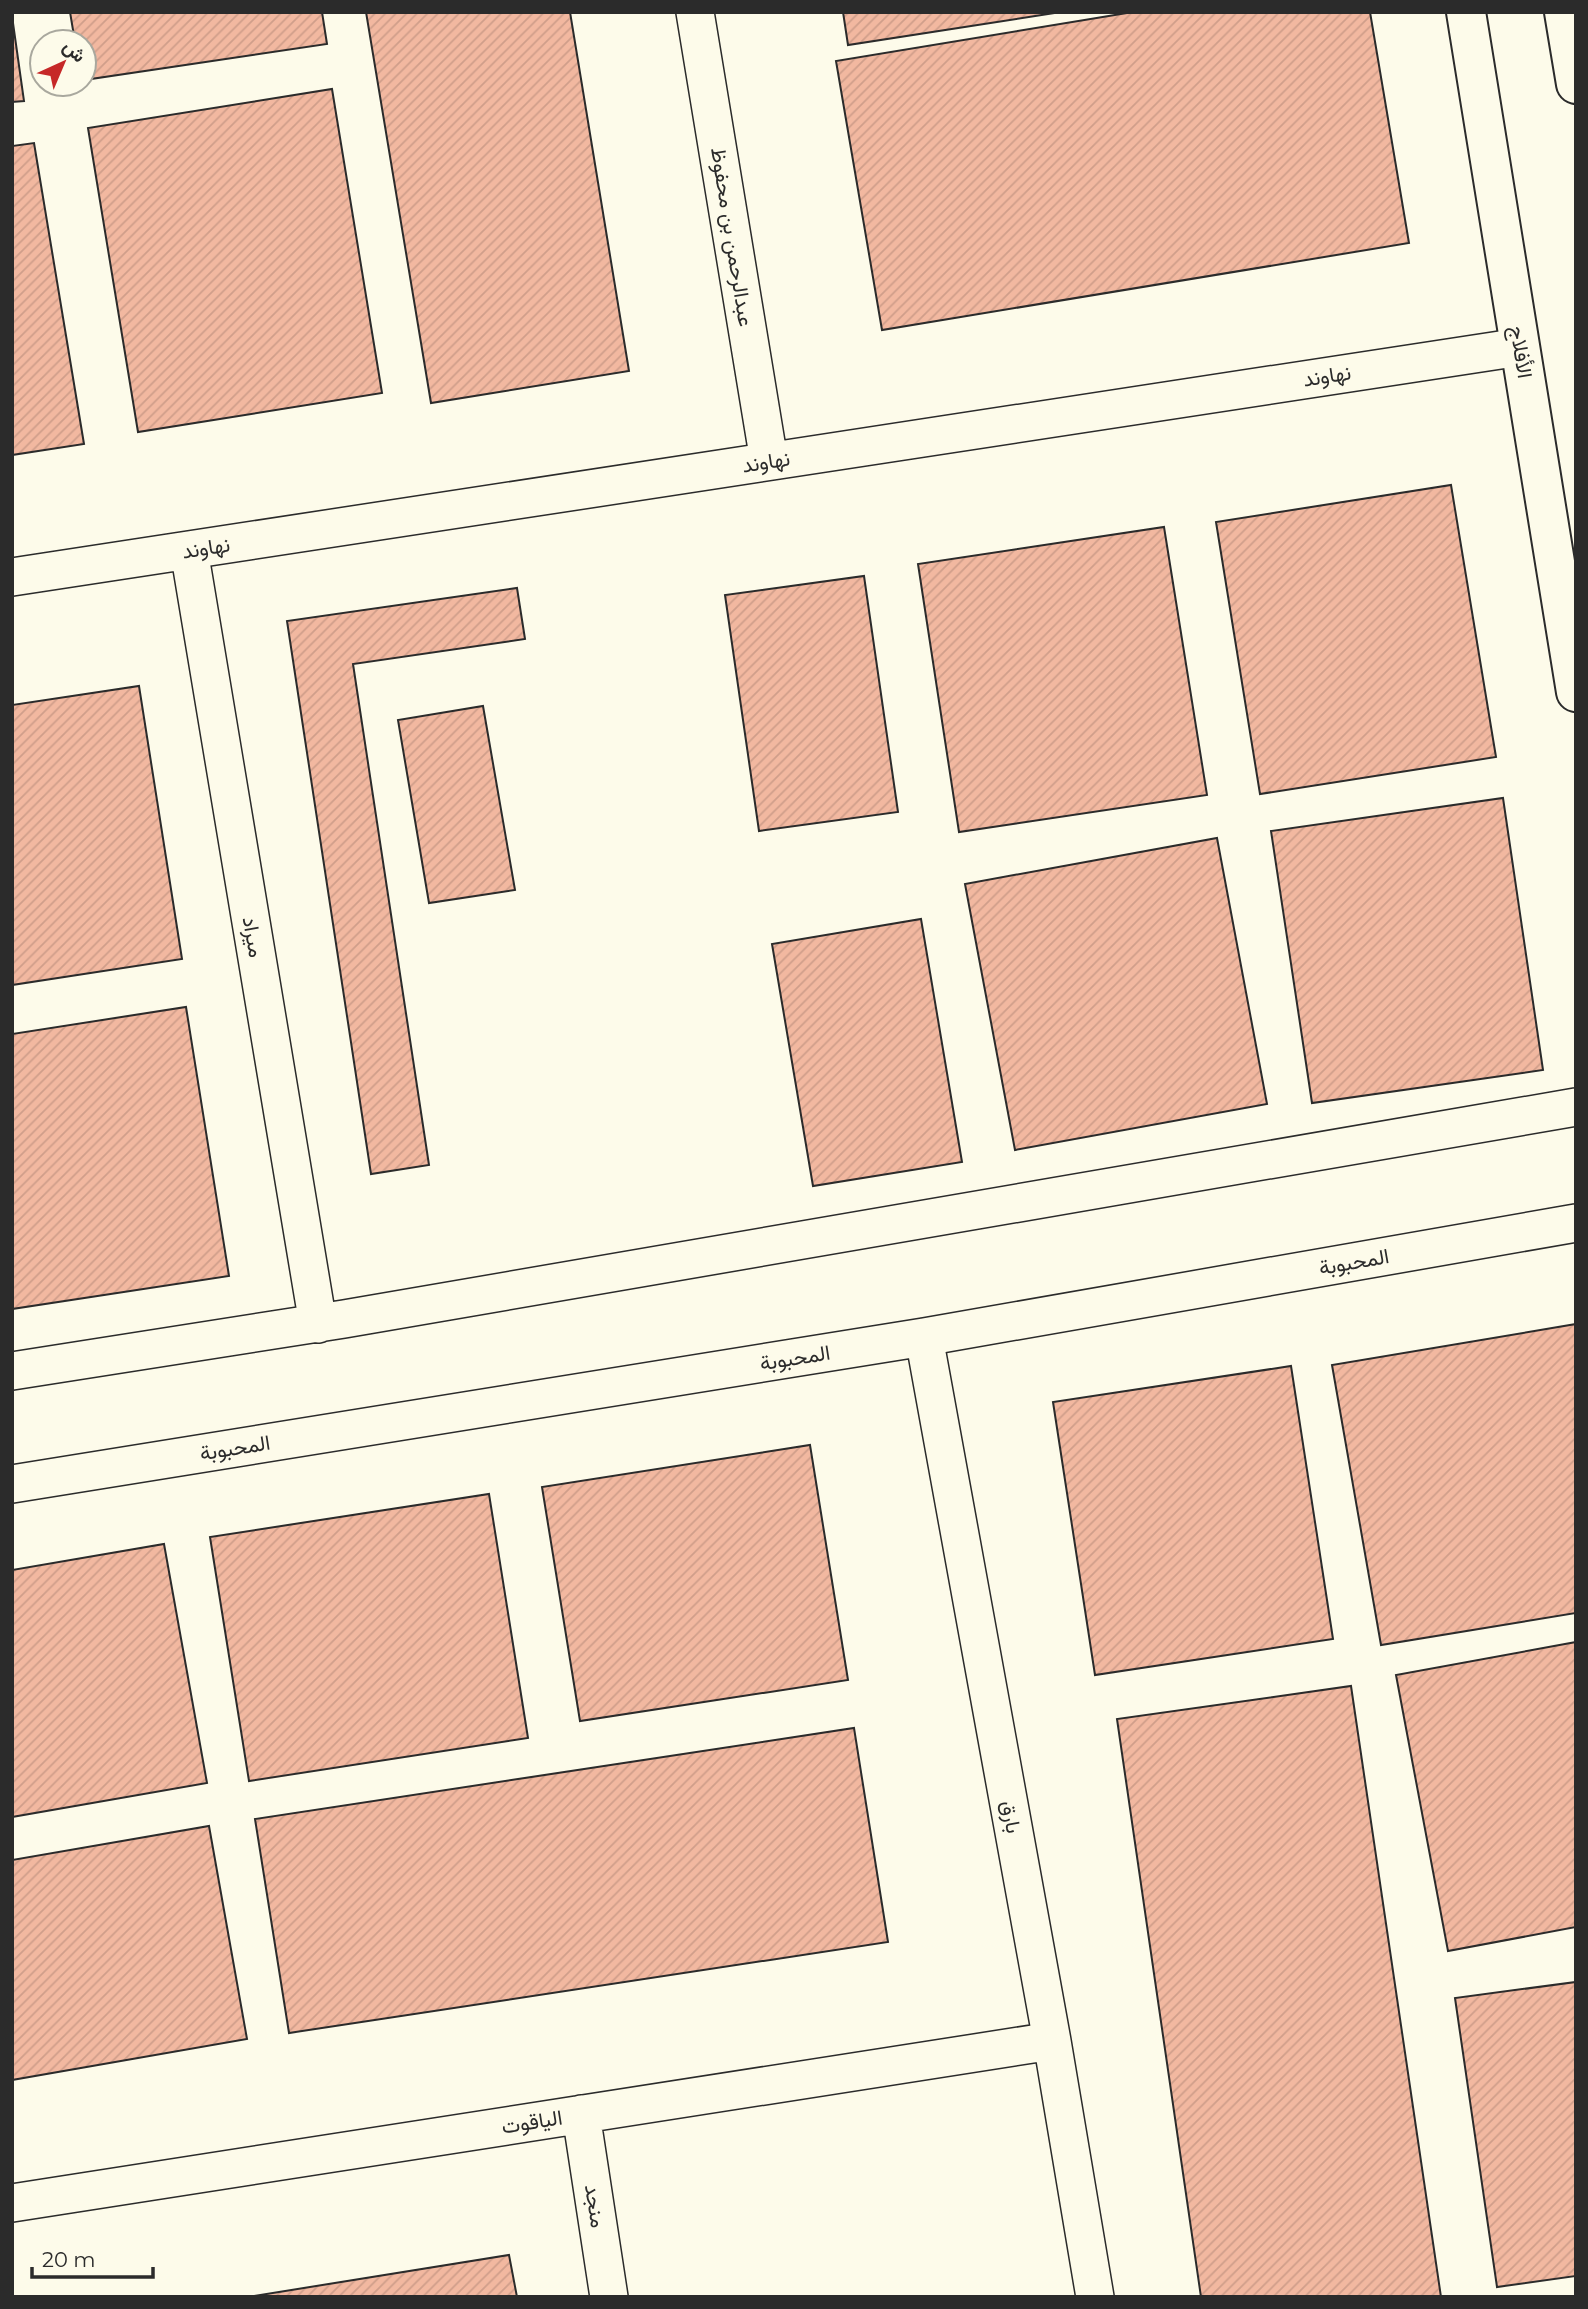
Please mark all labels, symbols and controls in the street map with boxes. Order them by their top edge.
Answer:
north arrow [28,28,98,98]
text: ش [58,35,91,67]
street label: عبدالرحمن بن محفوظ [705,145,759,329]
street label: الأفلاج [1503,324,1538,380]
street label: نهاوند [1301,359,1353,393]
street label: نهاوند [740,445,792,479]
street label: نهاوند [180,531,232,565]
street label: ميراد [237,914,269,960]
street label: المحبوبة [1317,1243,1391,1281]
street label: المحبوبة [758,1340,832,1376]
street label: المحبوبة [198,1430,272,1466]
street label: بارق [995,1799,1027,1835]
street label: الياقوت [500,2104,564,2140]
street label: منجد [580,2182,611,2229]
scale bar [32,2236,152,2280]
text: 20 m [42,2247,96,2272]

